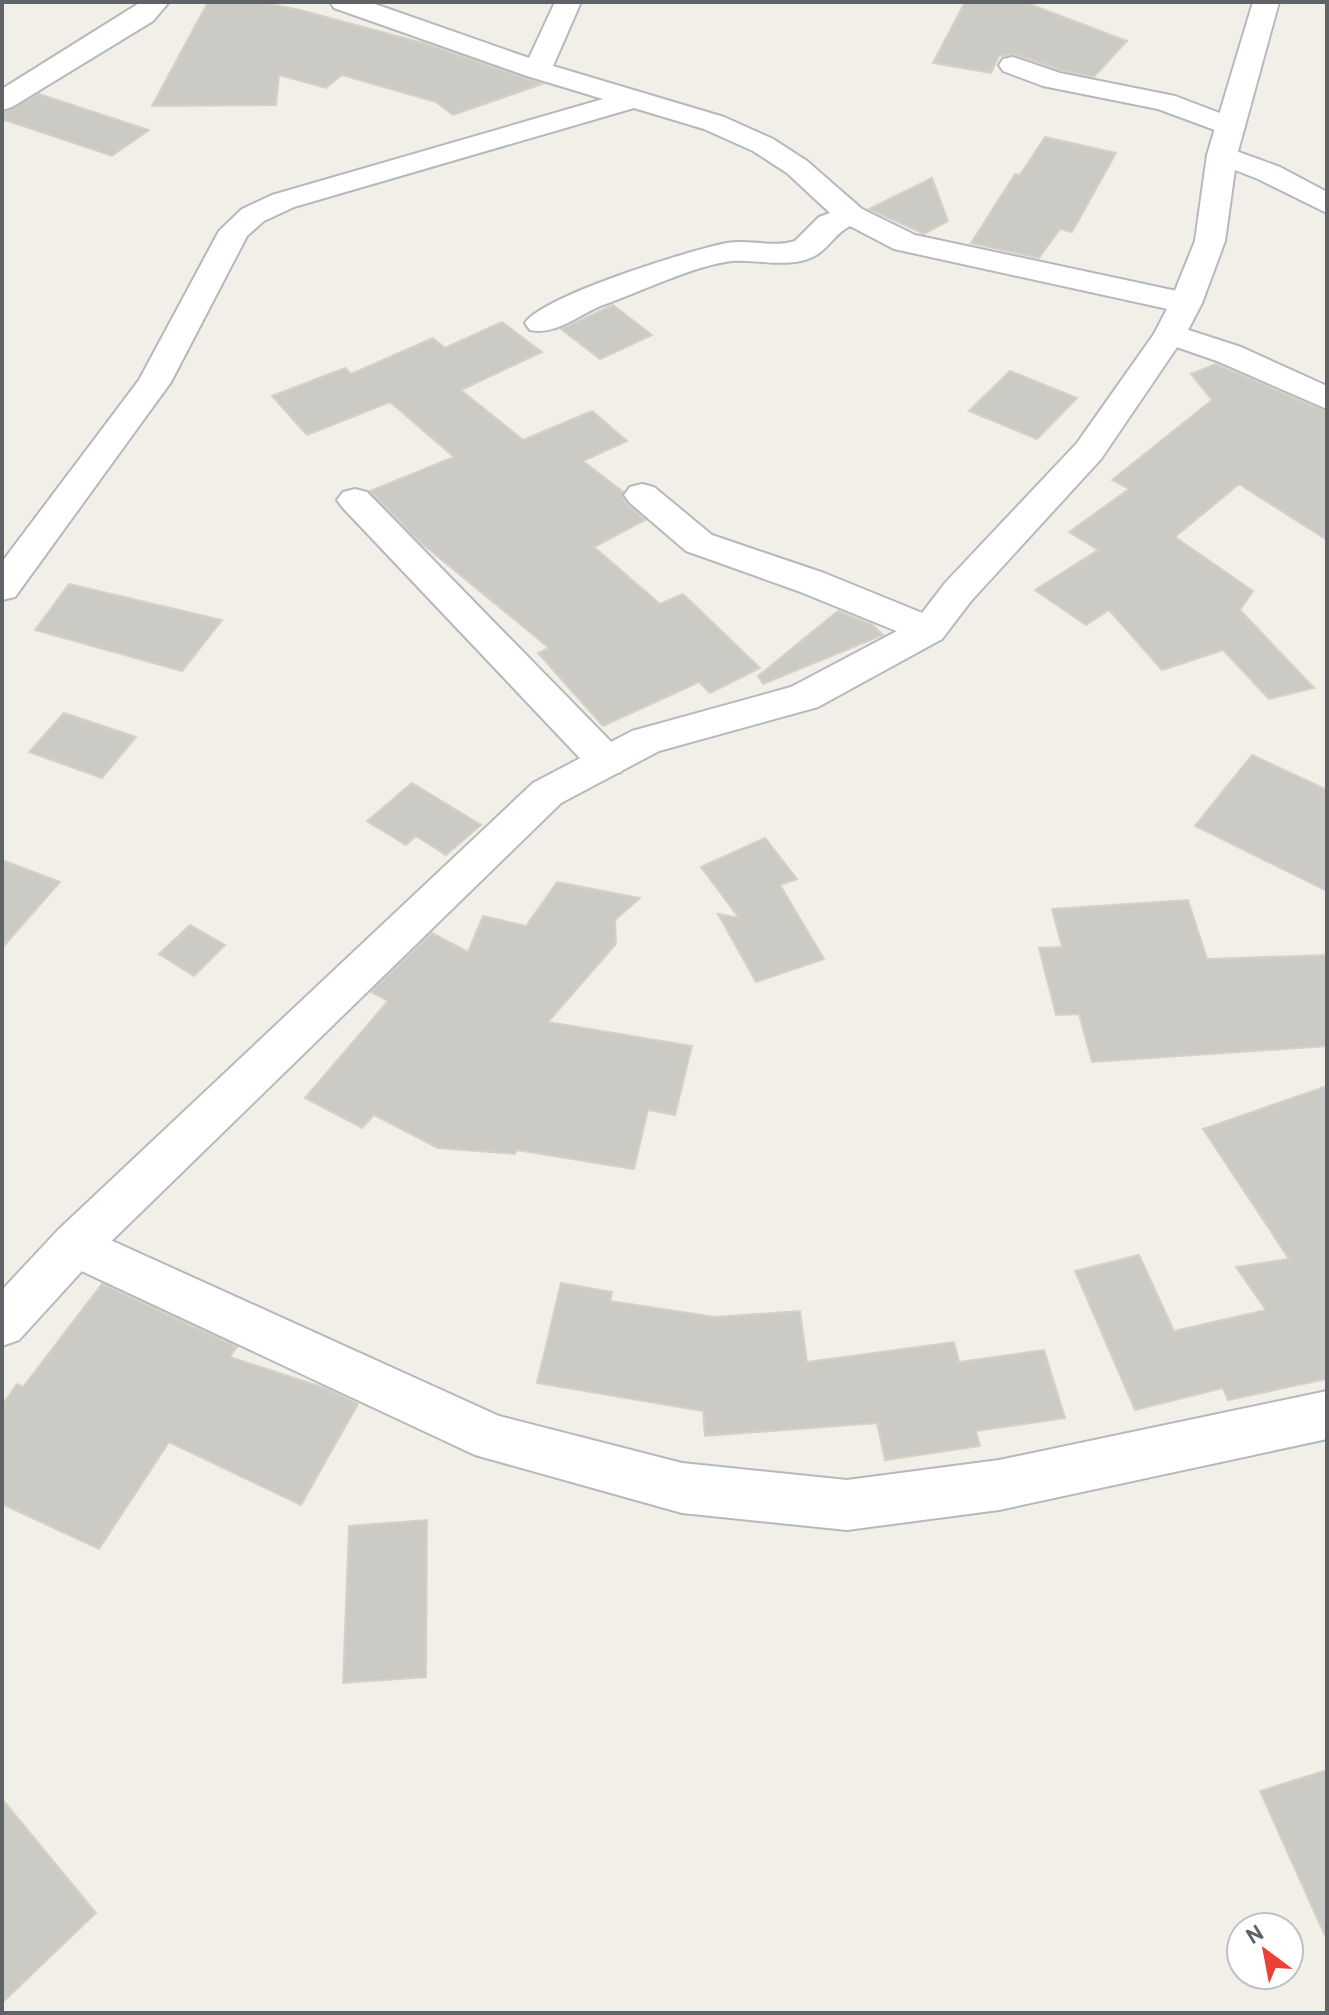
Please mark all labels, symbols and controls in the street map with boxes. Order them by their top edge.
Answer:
north arrow [1225,1911,1305,1991]
text: N [1242,1921,1270,1952]

